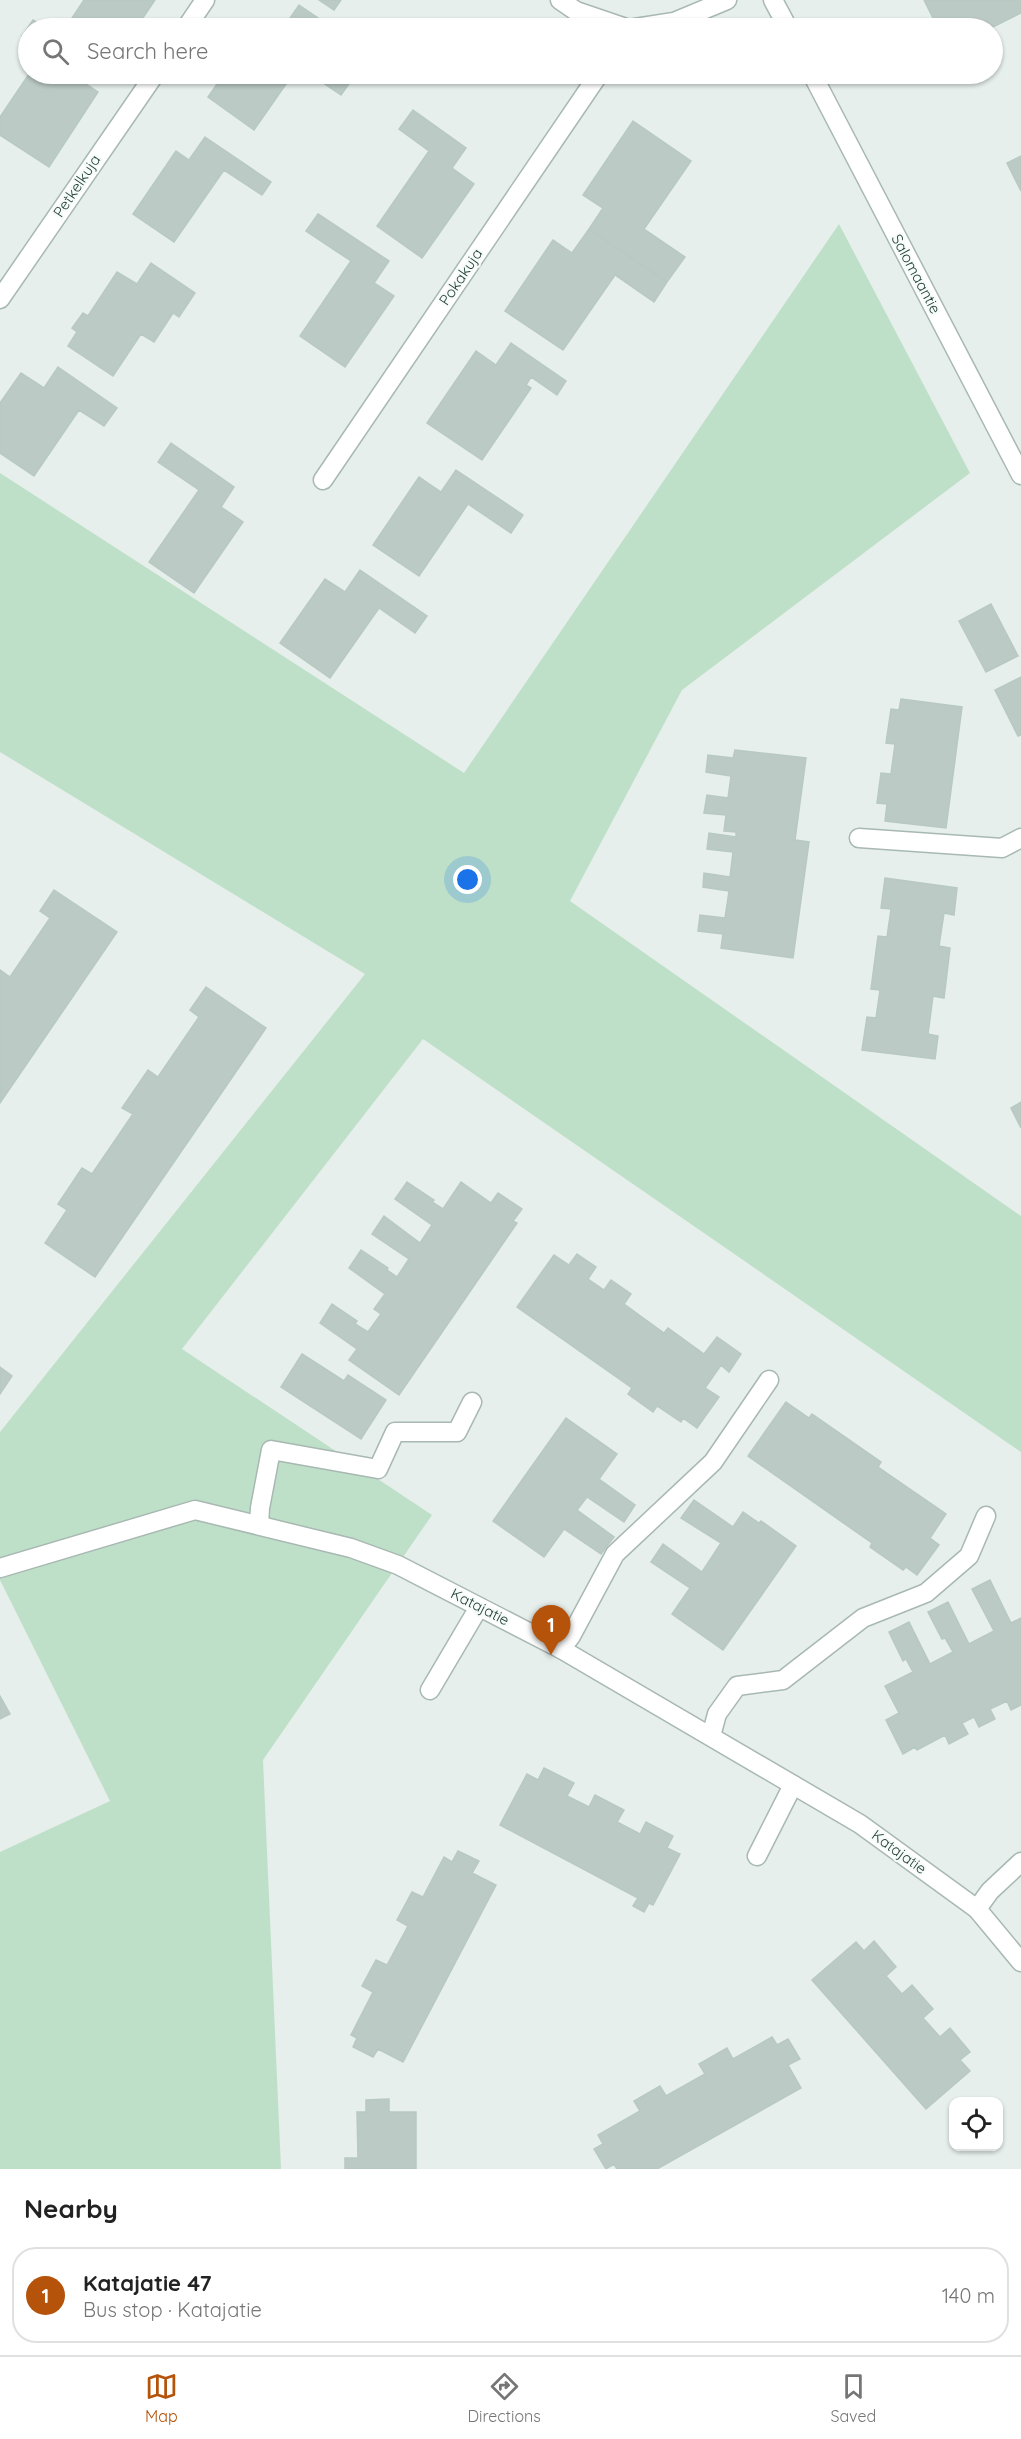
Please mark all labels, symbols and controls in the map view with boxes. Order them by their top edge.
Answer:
search box [18,18,1003,84]
icon: search [39,35,72,68]
text: Search here [87,37,208,65]
street label: Petkelkuja [49,151,104,221]
street label: Salomaantie [888,231,945,317]
street label: Pokakuja [435,245,487,309]
your location [453,865,482,894]
street label: Katajatie [448,1584,513,1629]
pin: 1 [532,1606,570,1655]
street label: Katajatie [868,1825,930,1878]
map controls [949,2097,1003,2151]
button: locate [949,2097,1003,2151]
text: Nearby [24,2192,118,2225]
text: Katajatie 47 [83,2269,212,2297]
text: 1 [42,2283,49,2308]
text: 140 m [942,2283,995,2308]
text: Bus stop · Katajatie [83,2297,262,2322]
tab: Map [145,2370,178,2426]
tab: Directions [468,2370,541,2426]
tab: Saved [831,2370,876,2426]

